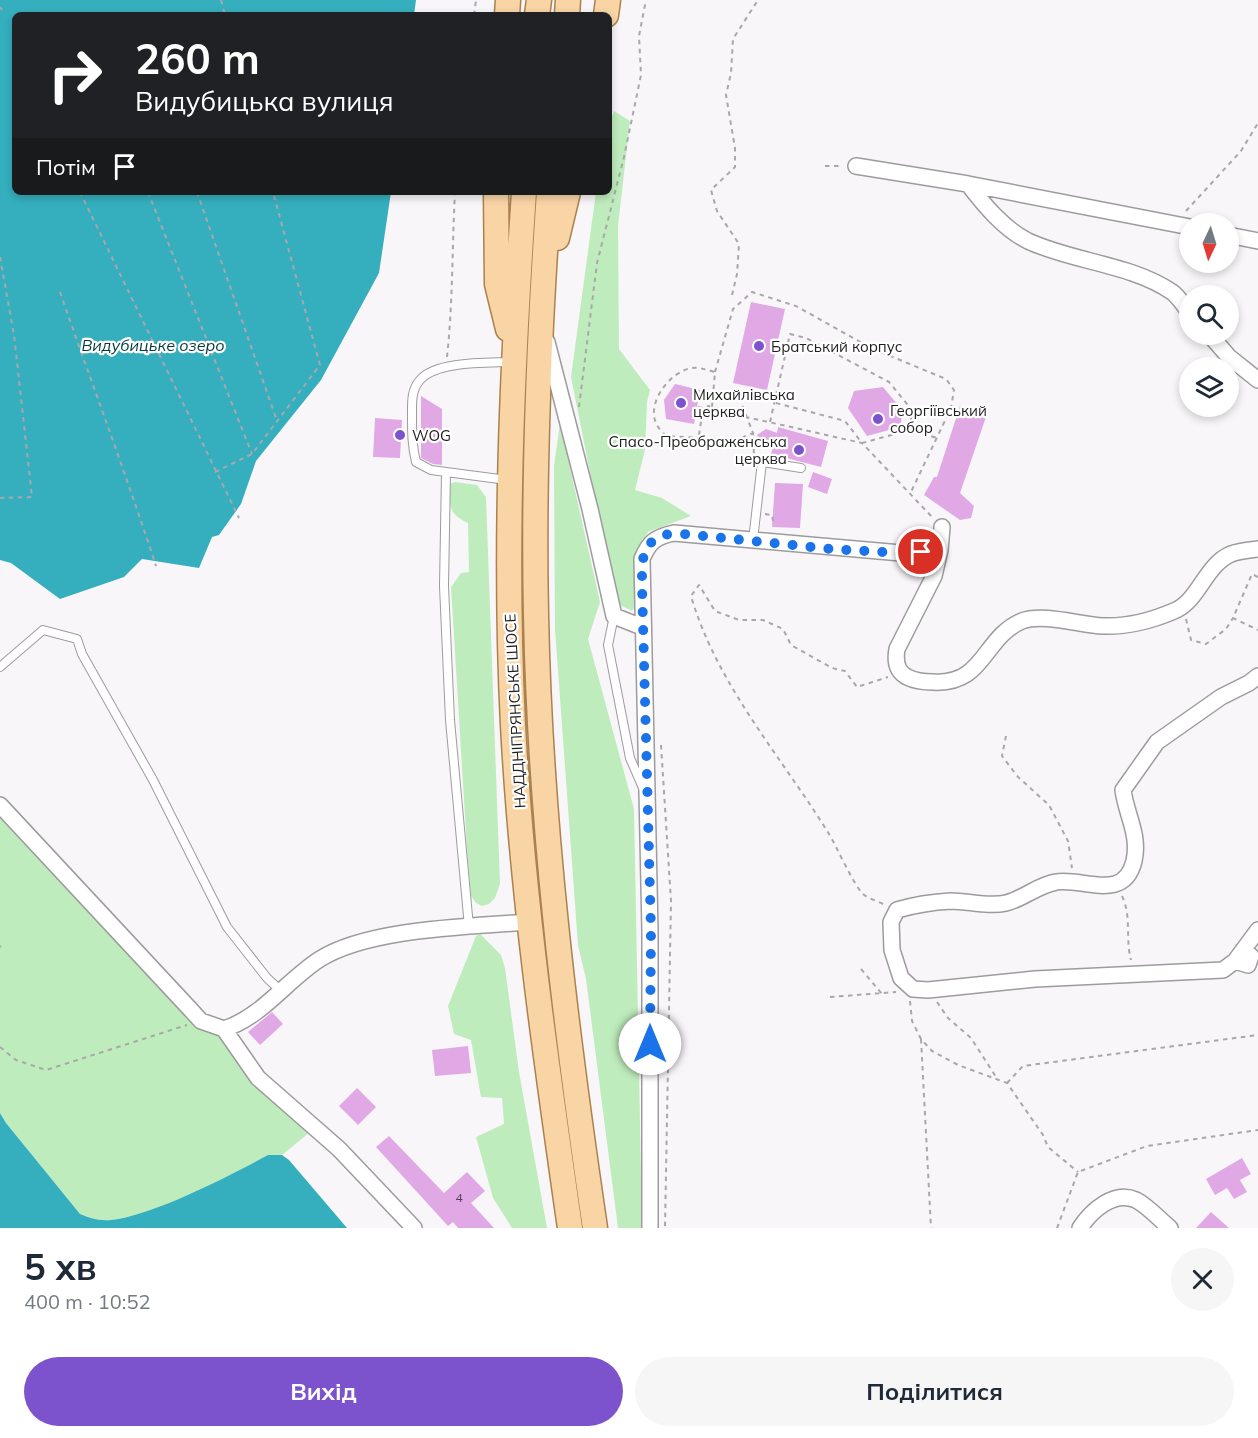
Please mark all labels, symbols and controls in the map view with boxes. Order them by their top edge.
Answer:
text: 260 m [135,32,260,85]
icon: right [36,36,114,114]
text: Видубицька вулиця [135,84,394,118]
icon: arrive [108,150,141,183]
text: Потім [36,153,96,181]
north arrow [1179,213,1239,273]
map controls [1179,213,1239,417]
button: search [1179,285,1239,345]
water label: Видубицьке озеро [81,335,225,355]
place label: Братський корпус [771,337,902,356]
marker: Братський корпус [752,339,766,353]
button: layers [1179,357,1239,417]
place label: Михайлівська церква [693,385,795,421]
marker: Михайлівська церква [674,396,688,410]
place label: Георгіївський собор [890,401,987,437]
marker: Георгіївський собор [871,412,885,426]
place label: WOG [412,426,451,445]
marker: WOG [393,428,407,442]
place label: Спасо-Преображенська церква [609,432,787,468]
marker: Спасо-Преображенська церква [792,443,806,457]
pin [895,526,946,577]
icon: arrive [904,535,937,568]
street label: НАДДНІПРЯНСЬКЕ ШОСЕ [500,613,530,809]
position arrow [618,1012,682,1076]
house number: 4 [455,1190,463,1205]
text: 5 хв [24,1244,97,1289]
button: close [1171,1248,1234,1311]
text: 400 m · 10:52 [24,1289,150,1314]
button: Вихід [24,1357,623,1426]
button: Поділитися [635,1357,1234,1426]

